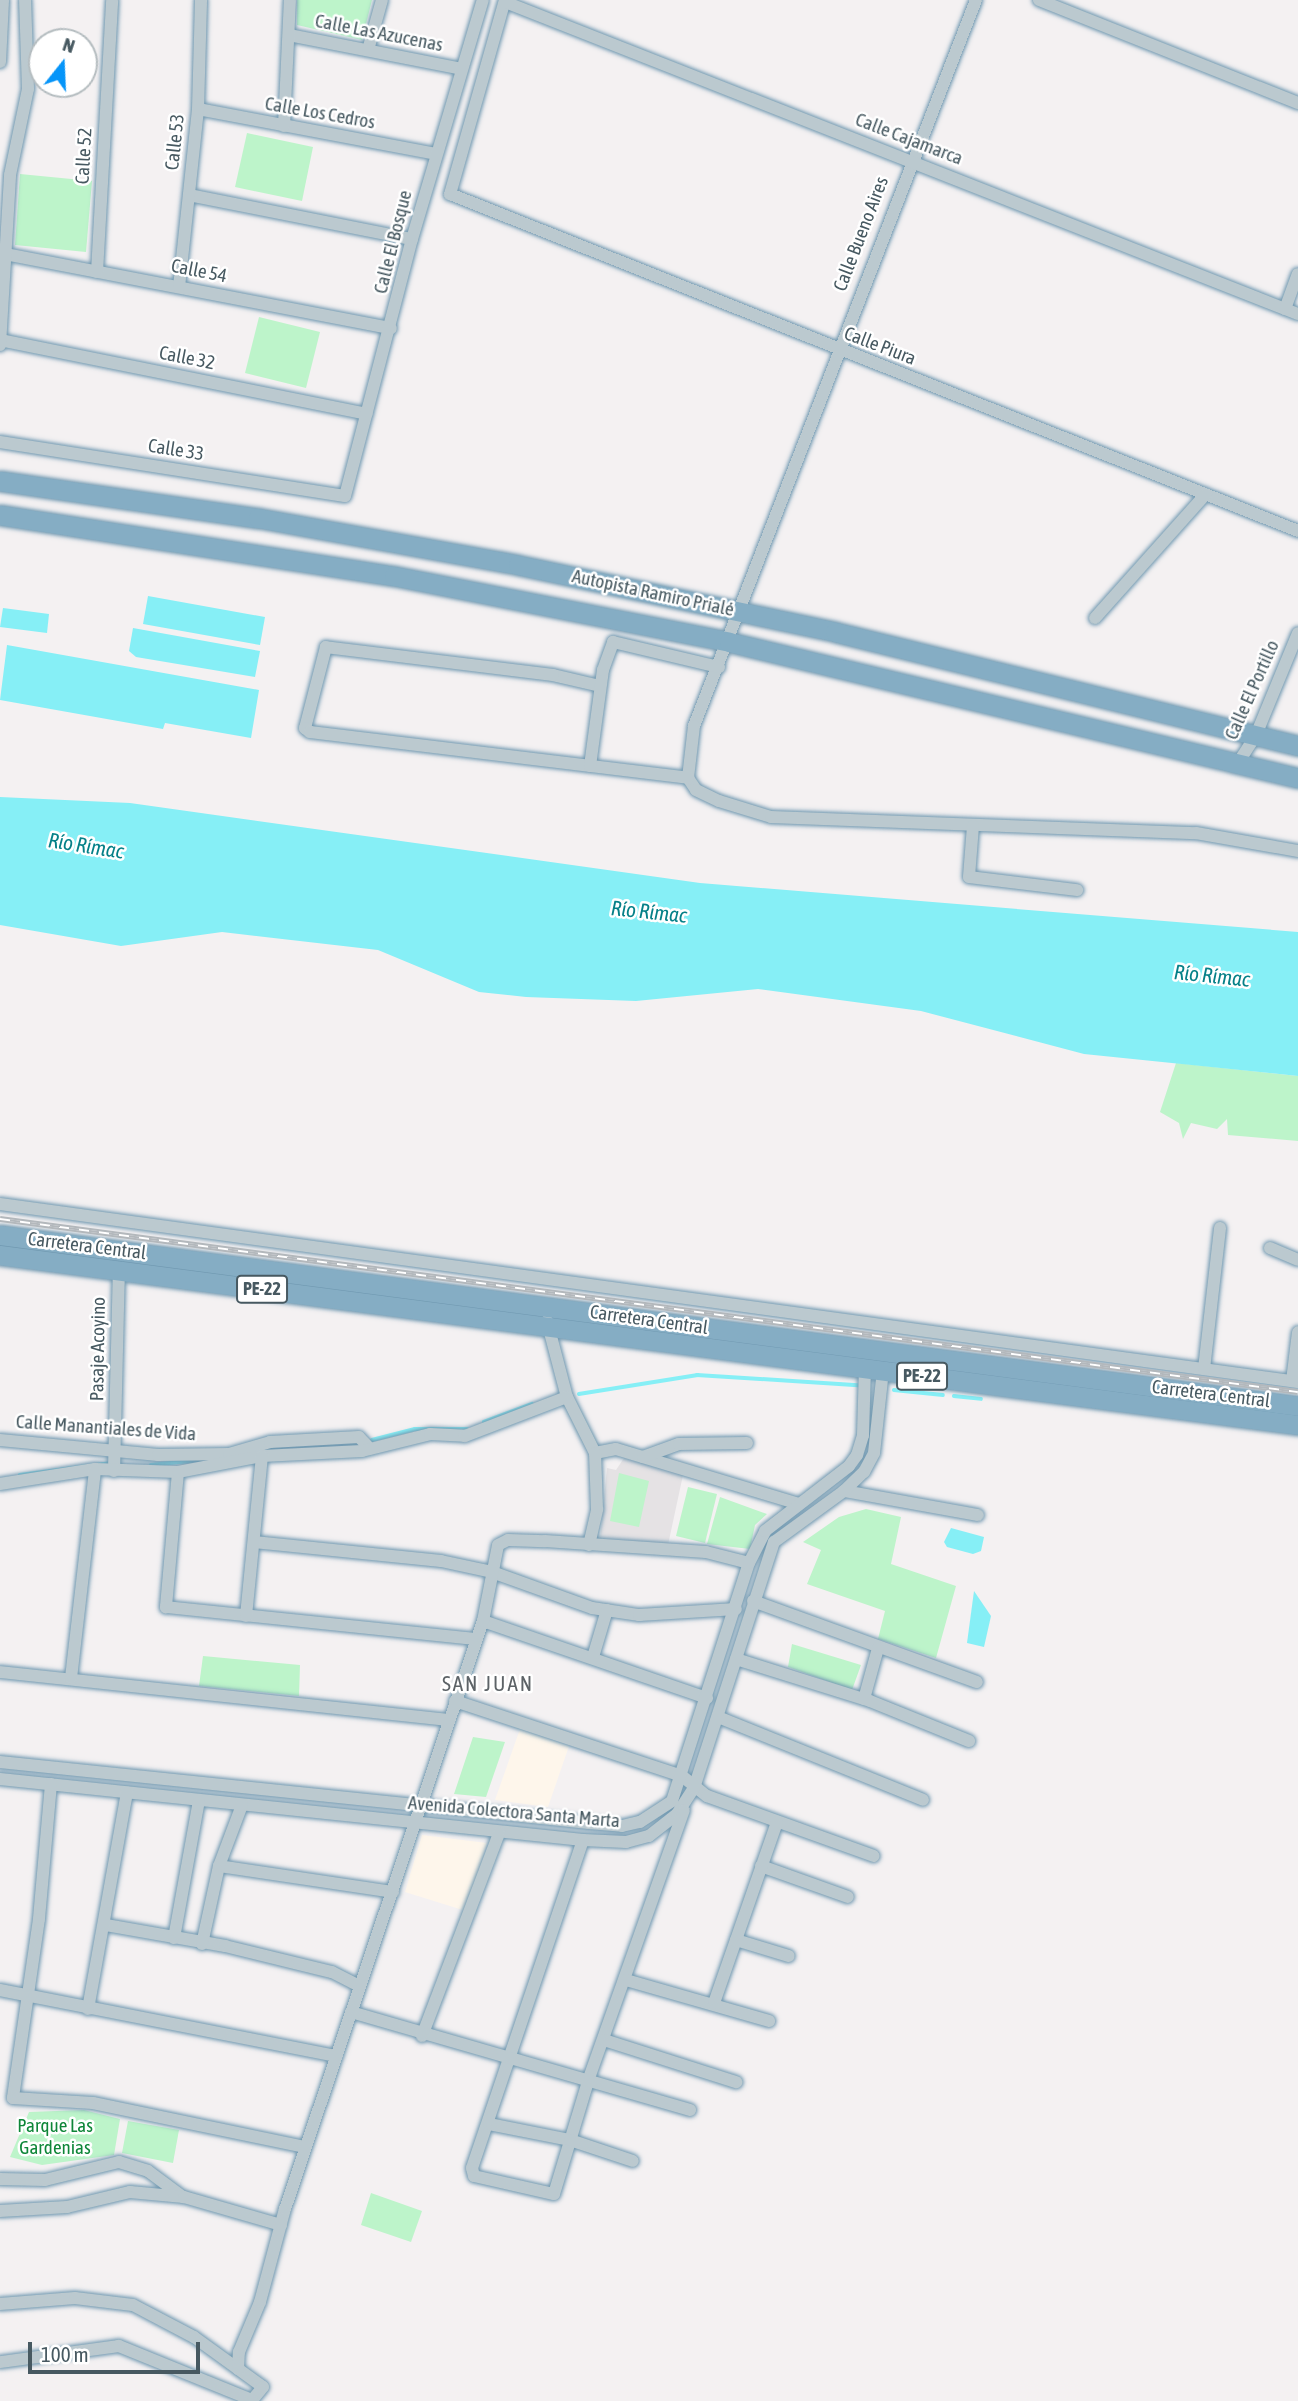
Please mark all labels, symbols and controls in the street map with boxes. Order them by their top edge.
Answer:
street label: Calle Las Azucenas [313,9,445,57]
north arrow [28,28,98,98]
text: N [60,33,78,57]
street label: Calle Los Cedros [263,92,377,134]
street label: Calle Cajamarca [852,108,966,170]
street label: Calle 53 [161,113,189,171]
street label: Calle 52 [71,127,97,185]
street label: Calle Bueno Aires [829,174,893,294]
street label: Calle El Bosque [369,188,417,296]
street label: Calle 54 [169,254,229,288]
street label: Calle Piura [841,322,919,370]
street label: Calle 32 [157,341,217,375]
street label: Calle 33 [146,434,206,466]
street label: Autopista Ramiro Prialé [570,565,736,621]
street label: Calle El Portillo [1220,637,1284,743]
water label: Río Rímac [46,827,126,863]
water label: Río Rímac [610,894,688,928]
water label: Río Rímac [1173,958,1251,992]
street label: Carretera Central [27,1227,147,1265]
road number: PE-22 [236,1274,288,1304]
street label: Pasaje Acoyino [86,1297,110,1401]
street label: Carretera Central [589,1300,709,1340]
road number: PE-22 [896,1362,948,1391]
street label: Carretera Central [1151,1375,1271,1413]
street label: Calle Manantiales de Vida [15,1410,197,1446]
district label: SAN JUAN [443,1670,533,1696]
street label: Avenida Colectora Santa Marta [407,1791,621,1833]
park label: Parque Las Gardenias [17,2115,93,2159]
scale bar [32,2328,203,2372]
text: 100 m [41,2342,89,2366]

